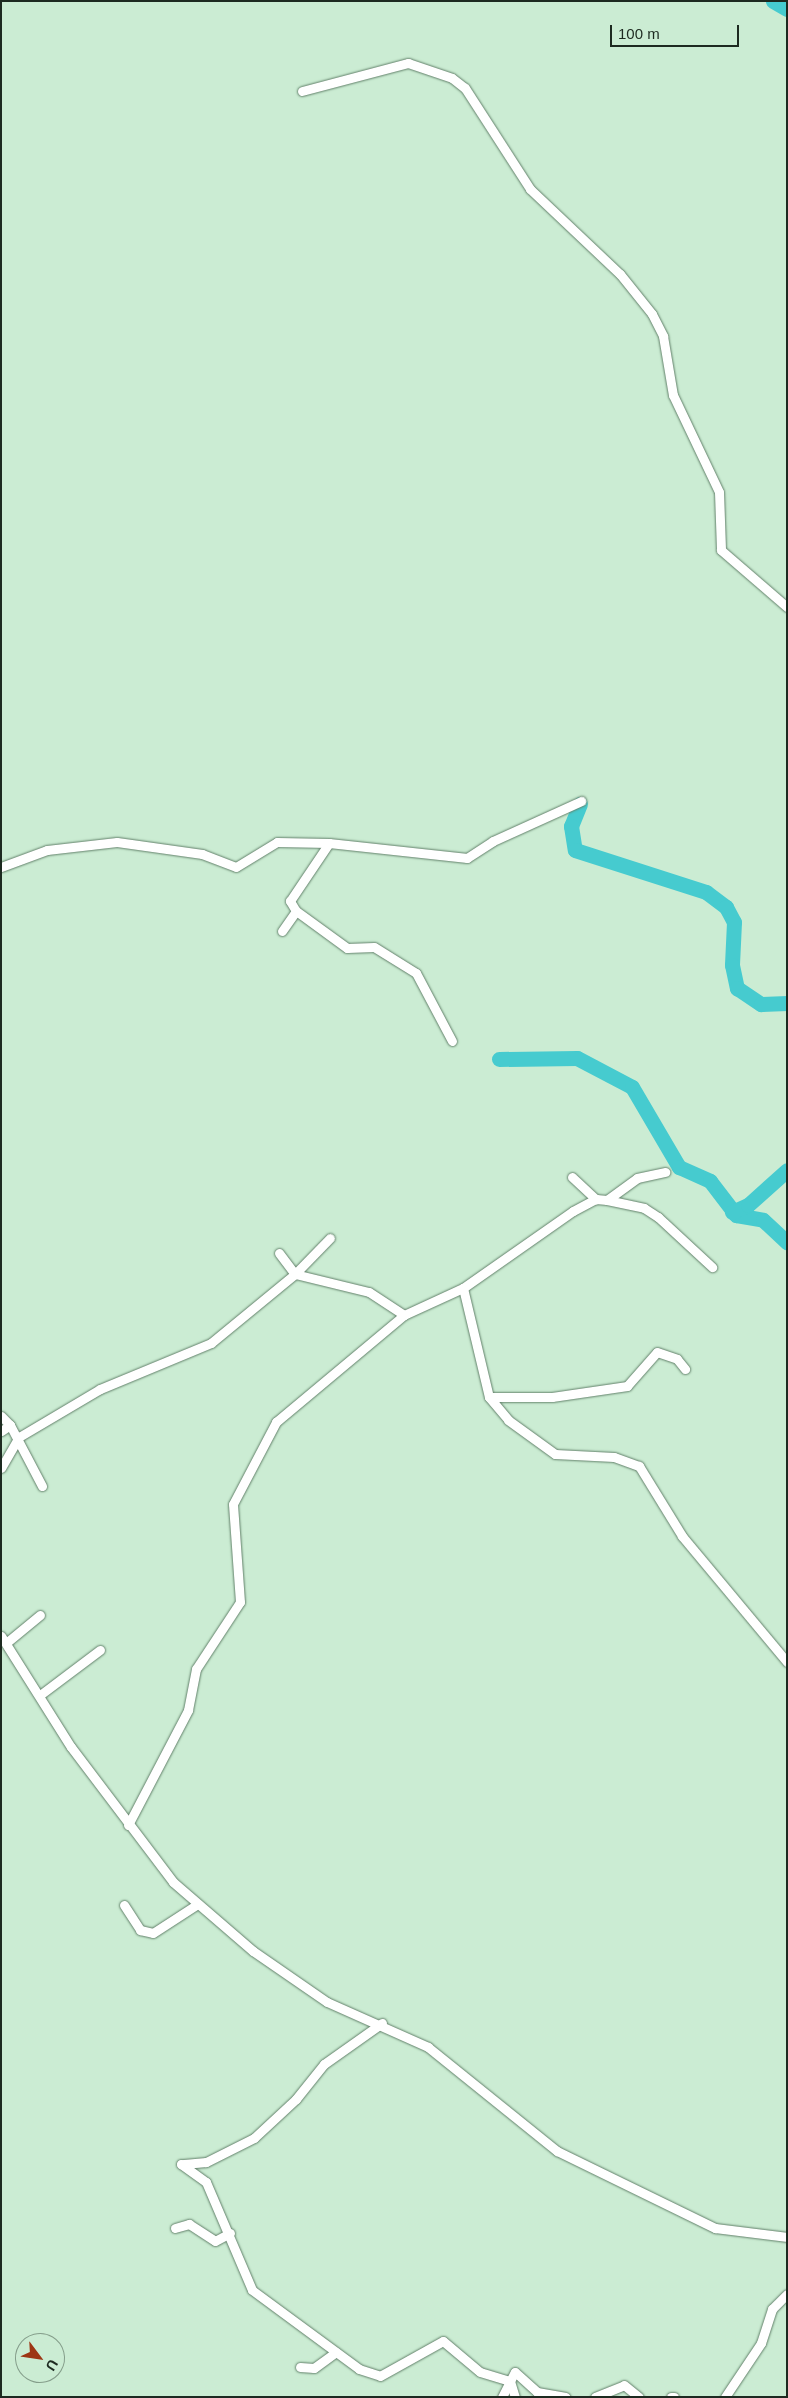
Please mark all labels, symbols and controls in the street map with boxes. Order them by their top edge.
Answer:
scale bar [613,15,742,47]
text: 100 m [618,25,660,42]
north arrow [15,2333,65,2383]
text: U [43,2357,61,2374]

